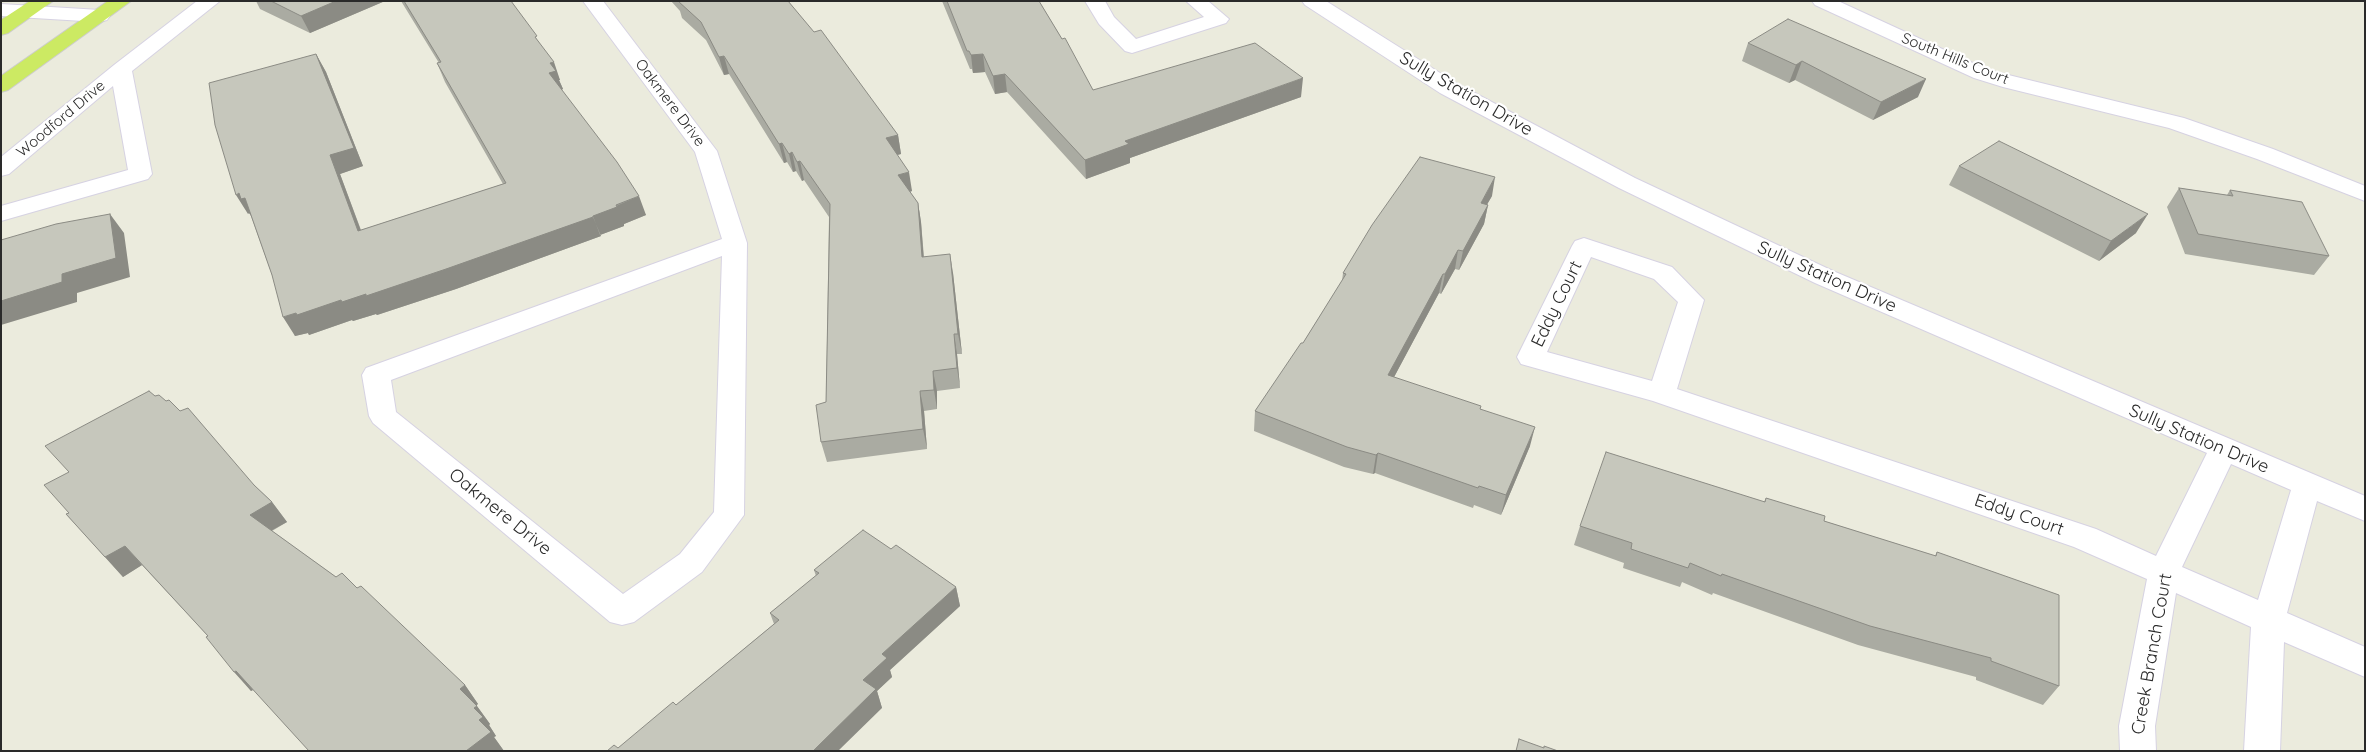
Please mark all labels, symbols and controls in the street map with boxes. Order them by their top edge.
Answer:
street label: South Hills Court [1899,29,2011,89]
street label: Sully Station Drive [1396,47,1536,141]
street label: Oakmere Drive [631,56,709,150]
street label: Woodford Drive [13,77,109,161]
street label: Sully Station Drive [1754,237,1900,317]
street label: Eddy Court [1527,257,1587,351]
street label: Sully Station Drive [2126,400,2272,478]
street label: Oakmere Drive [444,464,556,560]
street label: Eddy Court [1972,490,2066,540]
street label: Creek Branch Court [2127,572,2177,736]

